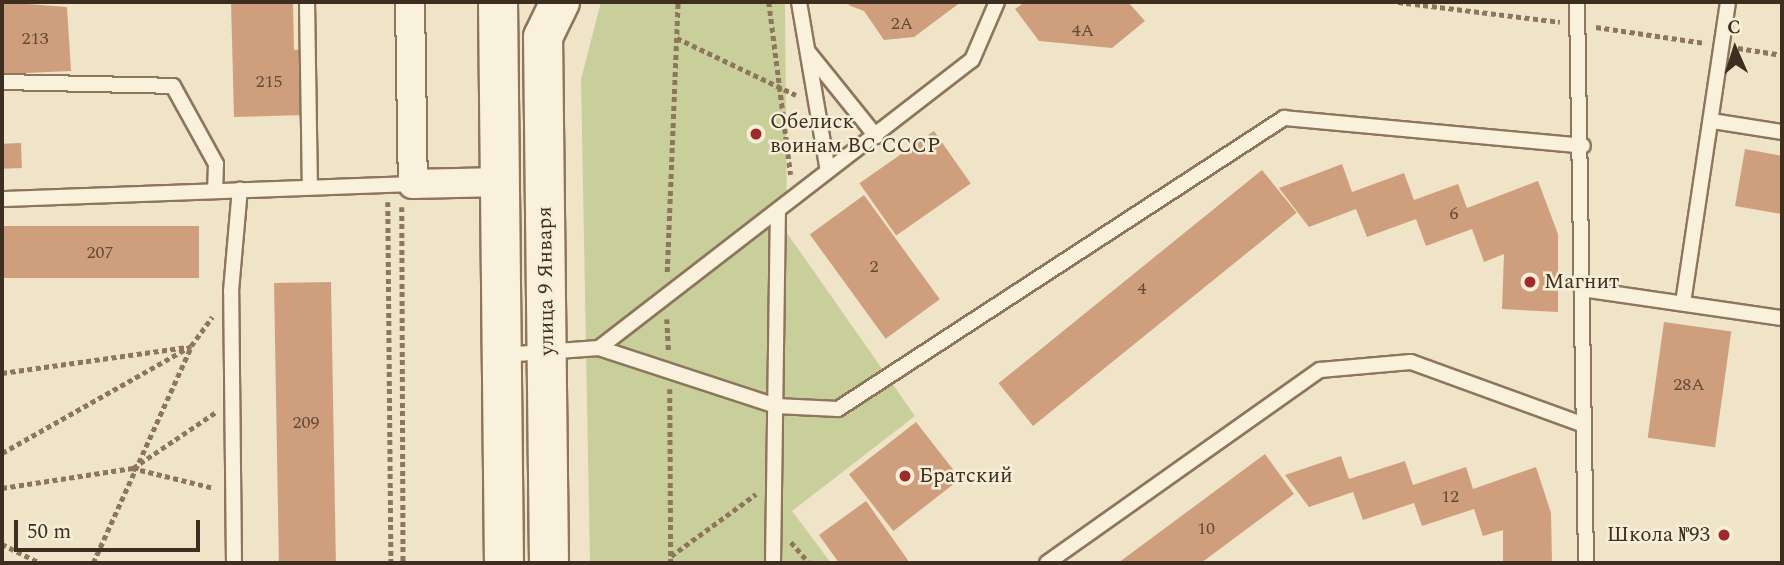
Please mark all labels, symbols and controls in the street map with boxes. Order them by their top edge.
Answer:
house number: 2А [891,13,913,35]
text: С [1726,13,1741,42]
north arrow [1700,14,1770,84]
house number: 4А [1072,20,1094,42]
house number: 213 [22,28,48,50]
house number: 215 [256,71,282,93]
place label: Обелиск воинам ВС СССР [770,109,940,159]
marker: Обелиск воинам ВС СССР [748,126,764,142]
house number: 6 [1450,203,1458,225]
street label: улица 9 Января [532,206,560,356]
house number: 207 [87,242,113,264]
house number: 2 [870,256,878,278]
place label: Магнит [1544,269,1619,295]
marker: Магнит [1522,274,1538,290]
house number: 4 [1138,278,1146,300]
house number: 28А [1673,374,1705,396]
house number: 209 [293,412,319,434]
place label: Братский [919,463,1013,489]
marker: Братский [897,468,913,484]
house number: 12 [1441,486,1459,508]
scale bar [18,505,203,550]
text: 50 m [27,516,71,548]
house number: 10 [1197,518,1215,540]
place label: Школа №93 [1607,522,1710,548]
marker: Школа №93 [1716,527,1732,543]

